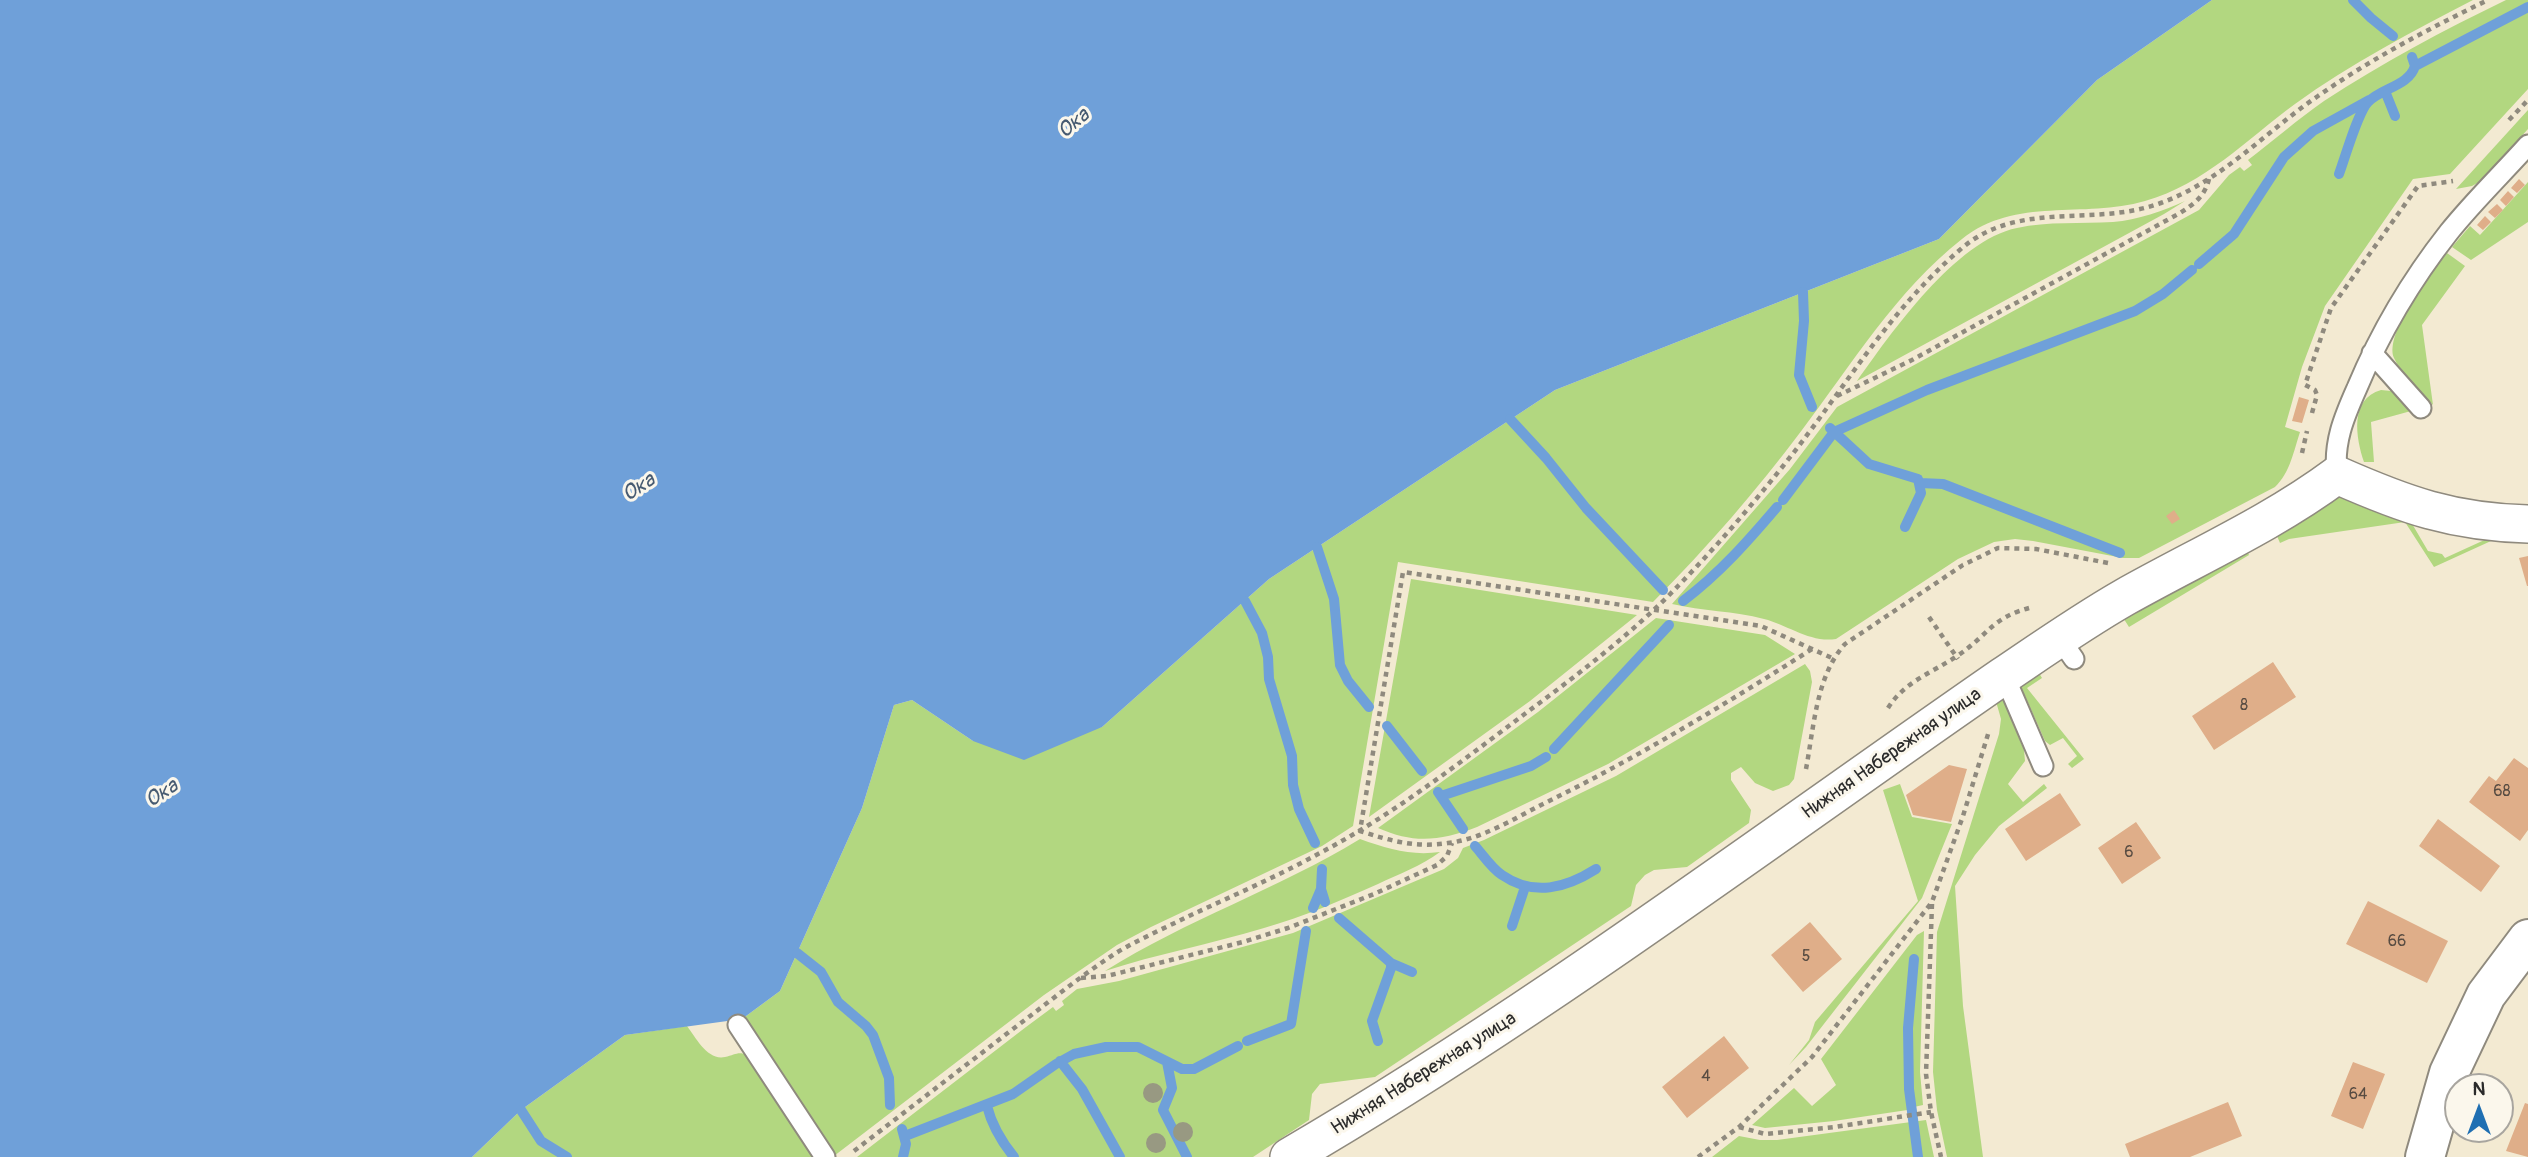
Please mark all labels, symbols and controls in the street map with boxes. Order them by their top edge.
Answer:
water label: Ока [1053,103,1095,145]
water label: Ока [618,468,660,508]
street label: Нижняя Набережная улица [1798,683,1986,825]
house number: 8 [2240,696,2248,716]
water label: Ока [141,774,183,814]
house number: 68 [2493,782,2511,802]
house number: 6 [2124,843,2134,863]
house number: 66 [2388,932,2406,952]
house number: 5 [1802,947,1810,967]
street label: Нижняя Набережная улица [1327,1008,1521,1140]
house number: 4 [1701,1067,1711,1087]
north arrow [2444,1073,2514,1143]
text: N [2473,1077,2485,1101]
house number: 64 [2349,1085,2367,1105]

